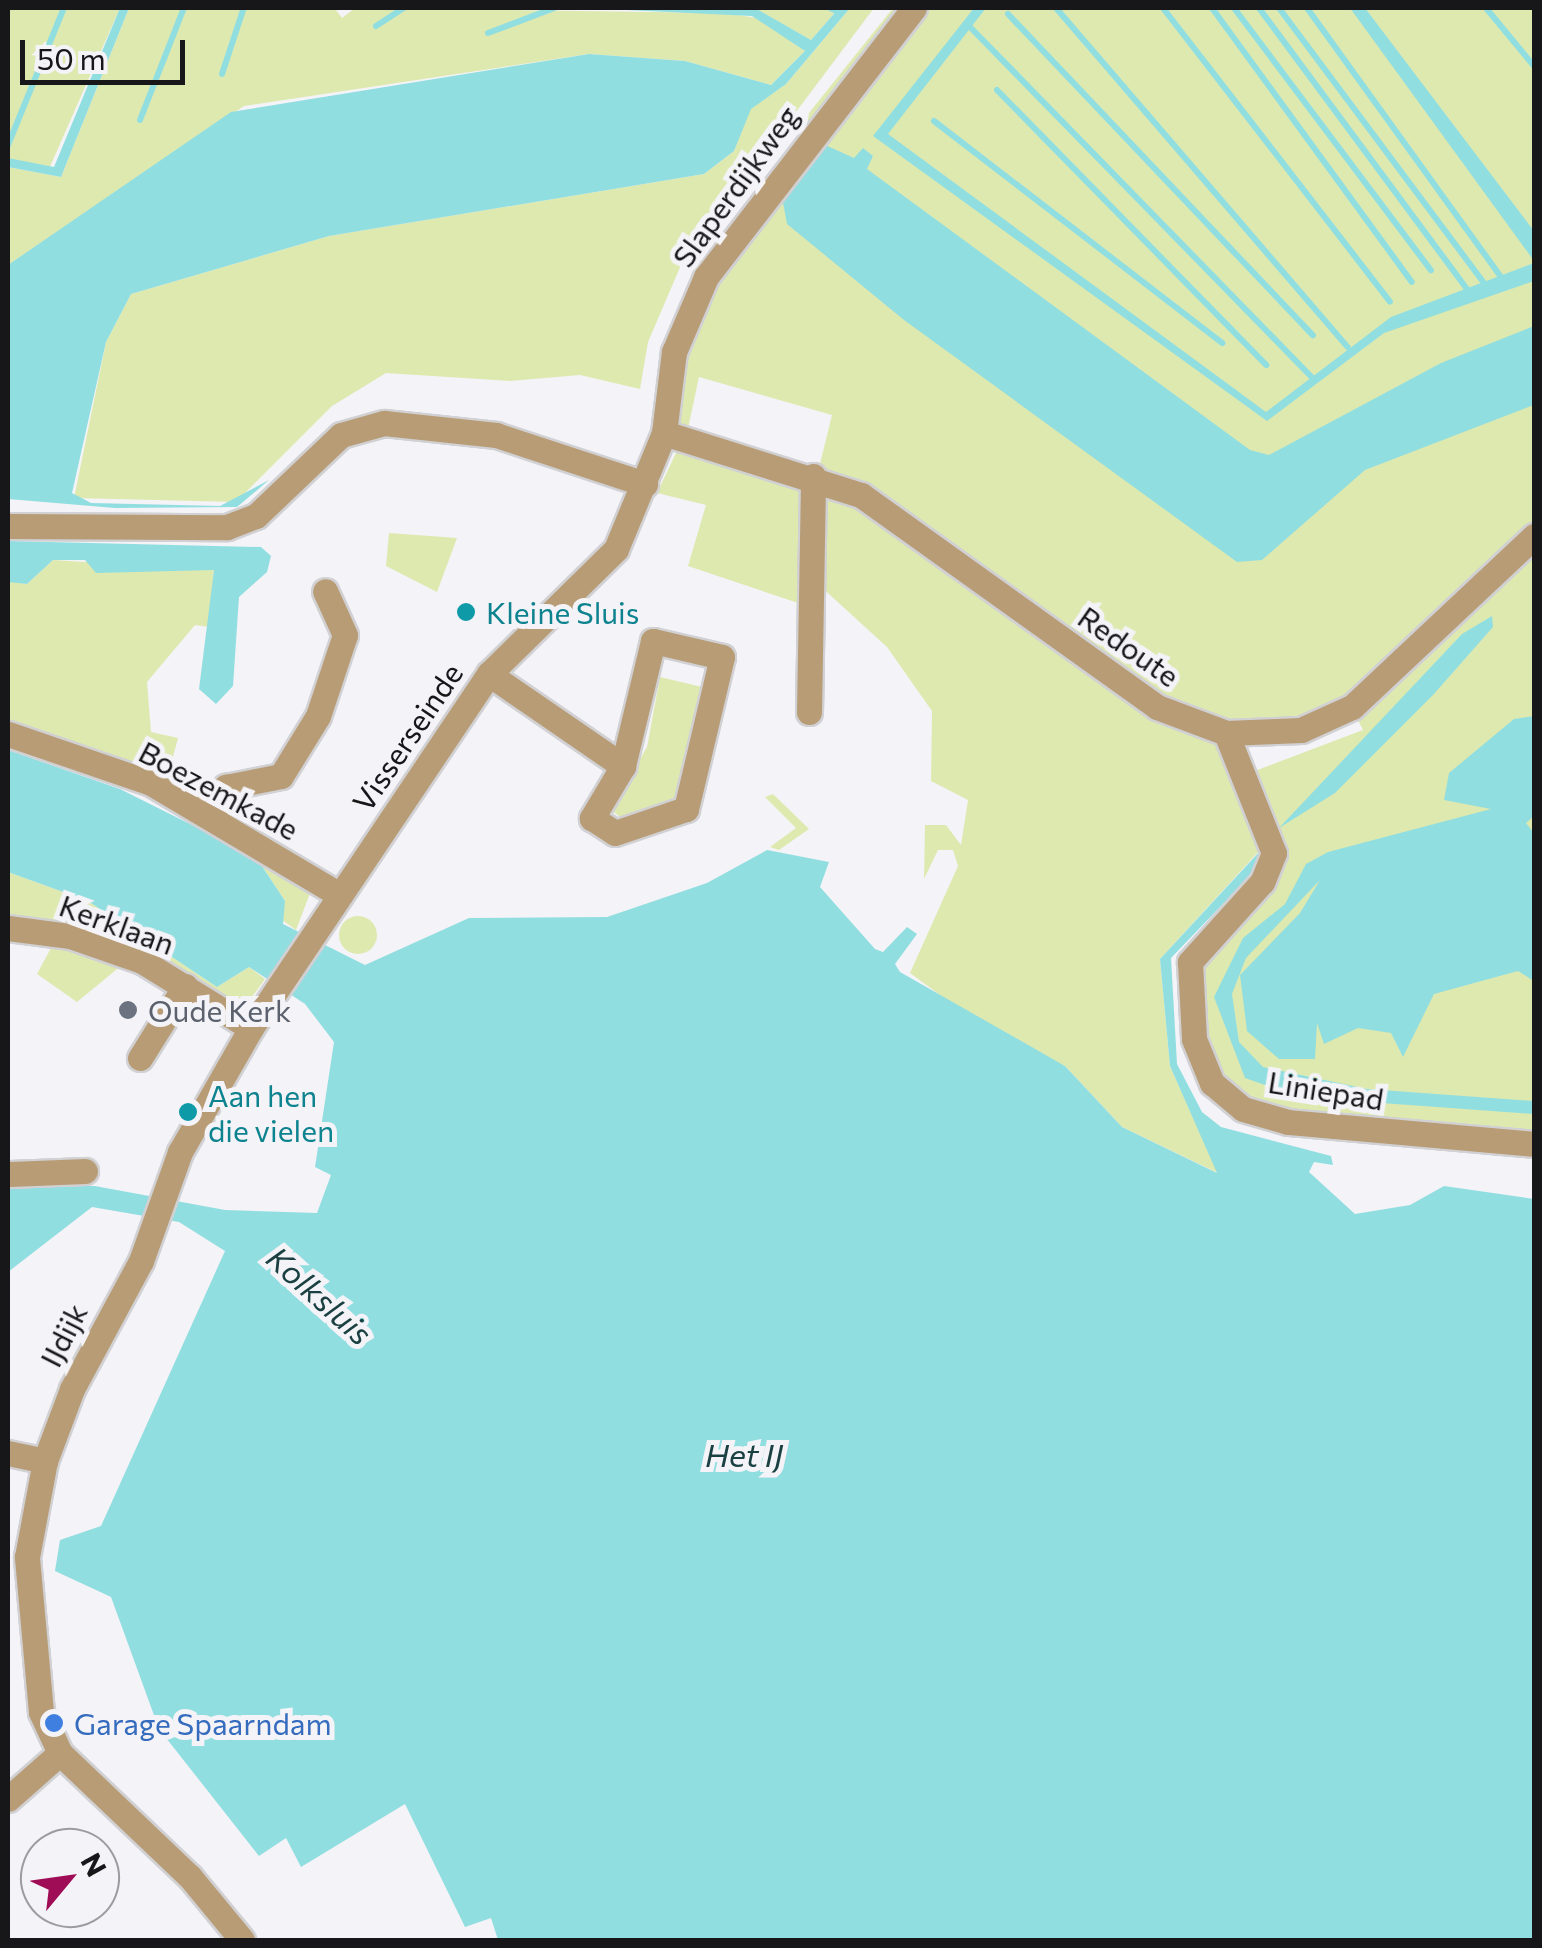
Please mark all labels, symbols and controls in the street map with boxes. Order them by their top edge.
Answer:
scale bar [25,20,190,82]
text: 50 m [37,39,106,76]
street label: Slaperdijkweg [664,98,806,274]
place label: Kleine Sluis [486,594,639,630]
street label: Redoute [1072,598,1186,694]
marker: Kleine Sluis [455,601,477,623]
street label: Visserseinde [344,656,470,818]
street label: Boezemkade [133,733,305,847]
street label: Kerklaan [55,887,179,961]
place label: Oude Kerk [148,992,291,1028]
marker: Oude Kerk [117,999,139,1021]
street label: Liniepad [1266,1063,1386,1117]
place label: Aan hen die vielen [208,1077,334,1148]
marker: Aan hen die vielen [177,1101,199,1123]
water label: Kolksluis [260,1238,380,1352]
street label: IJdijk [32,1297,94,1373]
water label: Het IJ [705,1435,783,1473]
place label: Garage Spaarndam [74,1705,332,1741]
marker: Garage Spaarndam [43,1712,65,1734]
north arrow [20,1828,120,1928]
text: N [75,1847,114,1882]

